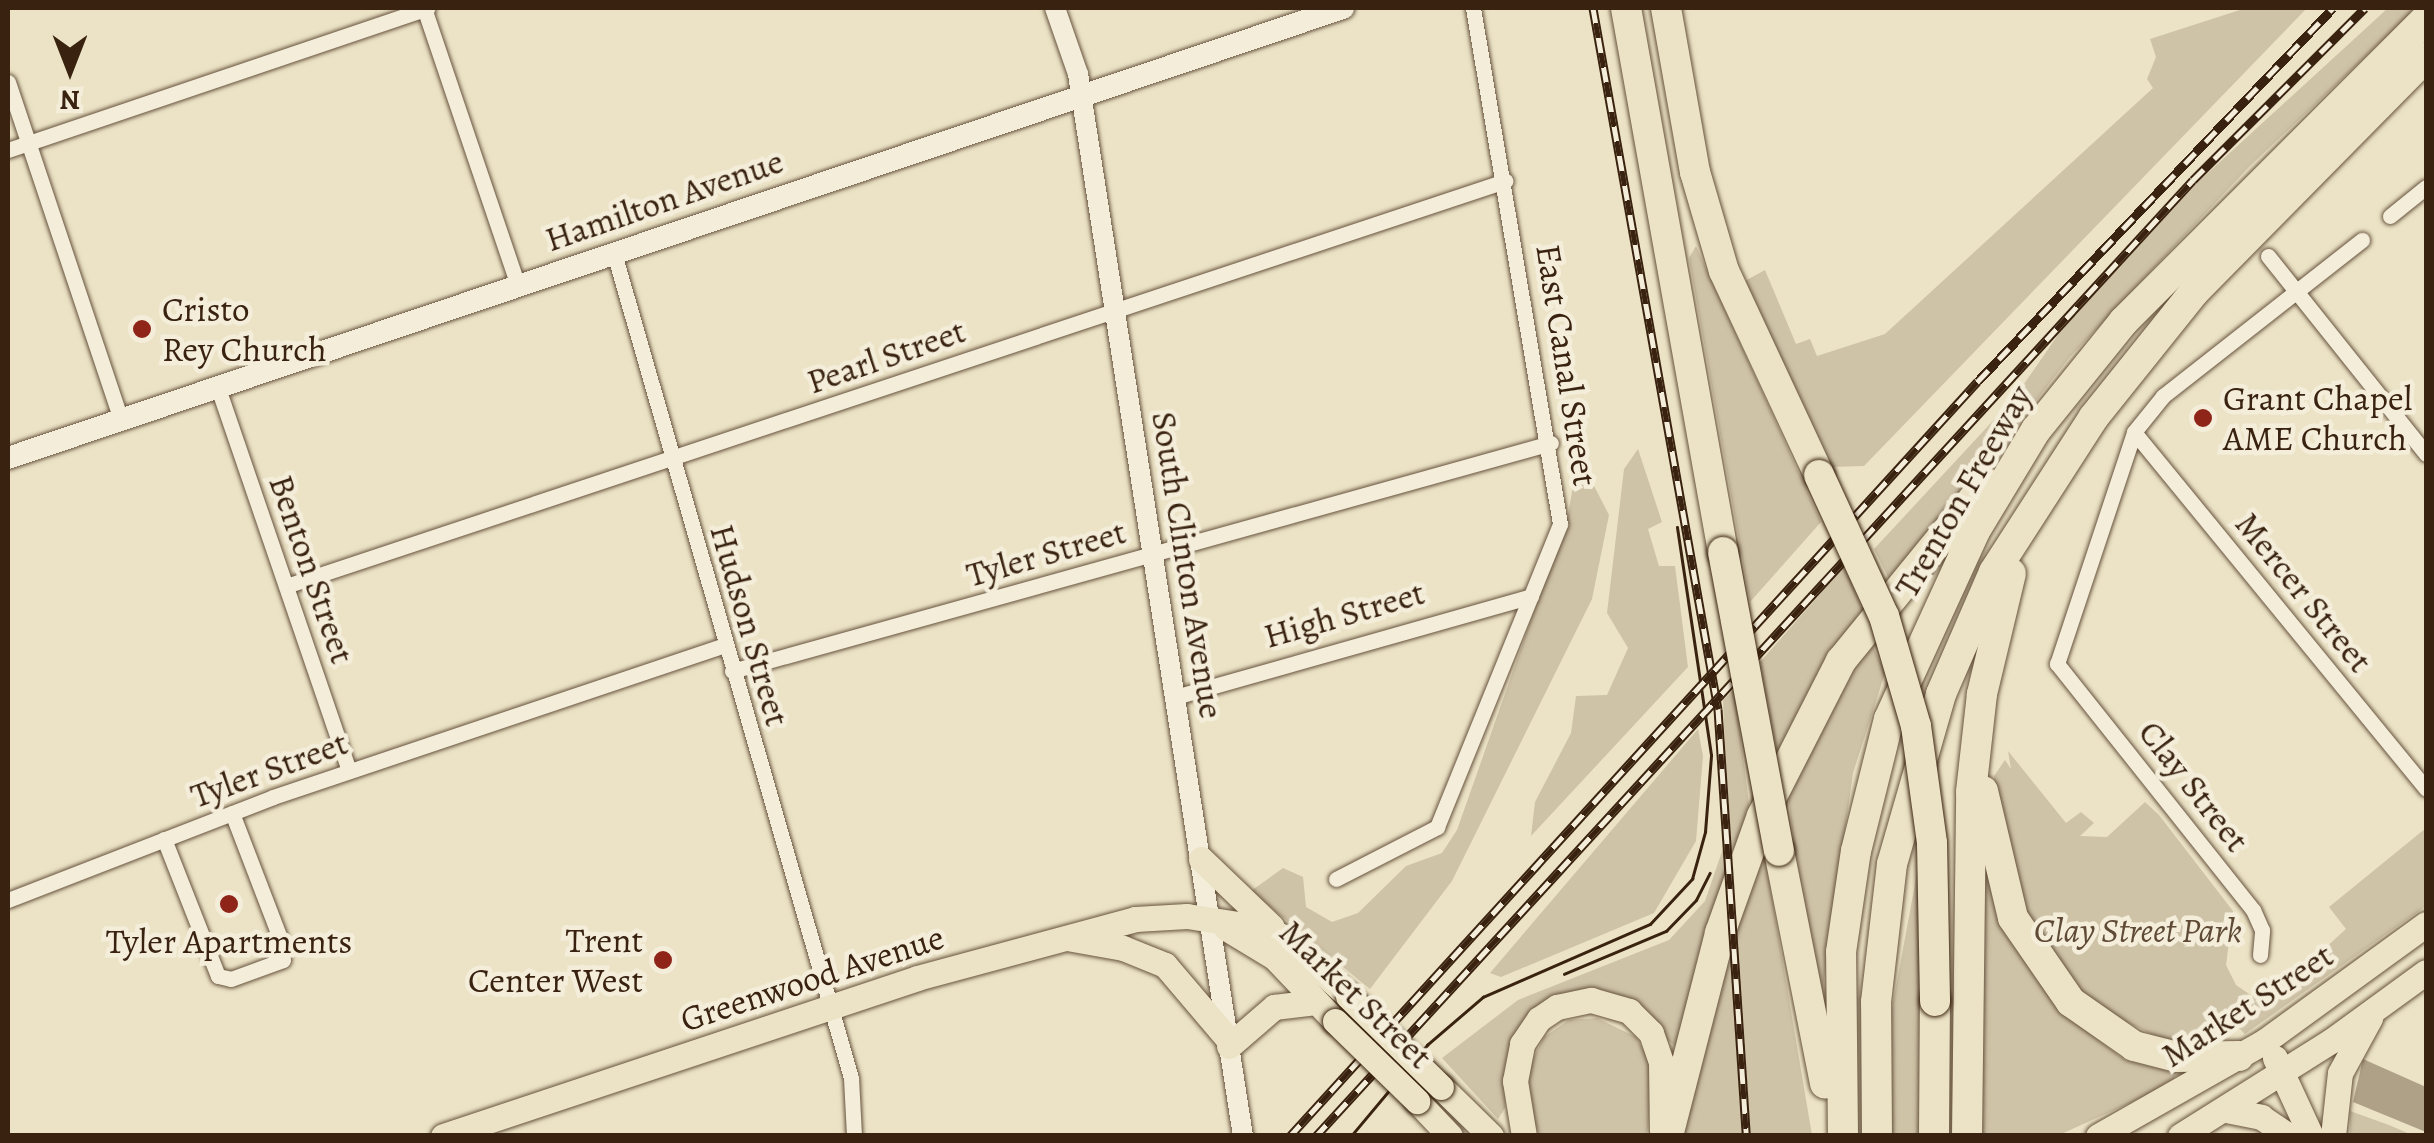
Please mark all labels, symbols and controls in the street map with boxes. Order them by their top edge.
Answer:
north arrow [20,20,120,120]
text: N [60,81,80,119]
street label: Hamilton Avenue [540,140,788,260]
street label: East Canal Street [1527,241,1607,489]
place label: Cristo Rey Church [162,288,327,370]
street label: Pearl Street [801,309,971,403]
marker: Cristo Rey Church [131,318,153,340]
street label: Trenton Freeway [1885,377,2041,605]
place label: Grant Chapel AME Church [2223,377,2412,459]
marker: Grant Chapel AME Church [2192,407,2214,429]
street label: South Clinton Avenue [1143,409,1233,721]
street label: Benton Street [260,469,364,669]
street label: Mercer Street [2227,503,2381,681]
street label: Tyler Street [962,510,1130,596]
street label: Hudson Street [701,519,799,731]
street label: High Street [1259,571,1429,657]
street label: Clay Street [2130,712,2258,860]
street label: Tyler Street [185,721,353,817]
marker: Tyler Apartments [218,893,240,915]
park label: Clay Street Park [2034,909,2242,951]
street label: Market Street [1271,911,1441,1077]
street label: Greenwood Avenue [675,916,949,1040]
place label: Trent Center West [468,919,643,1001]
place label: Tyler Apartments [106,920,352,962]
street label: Market Street [2153,934,2341,1076]
marker: Trent Center West [652,949,674,971]

